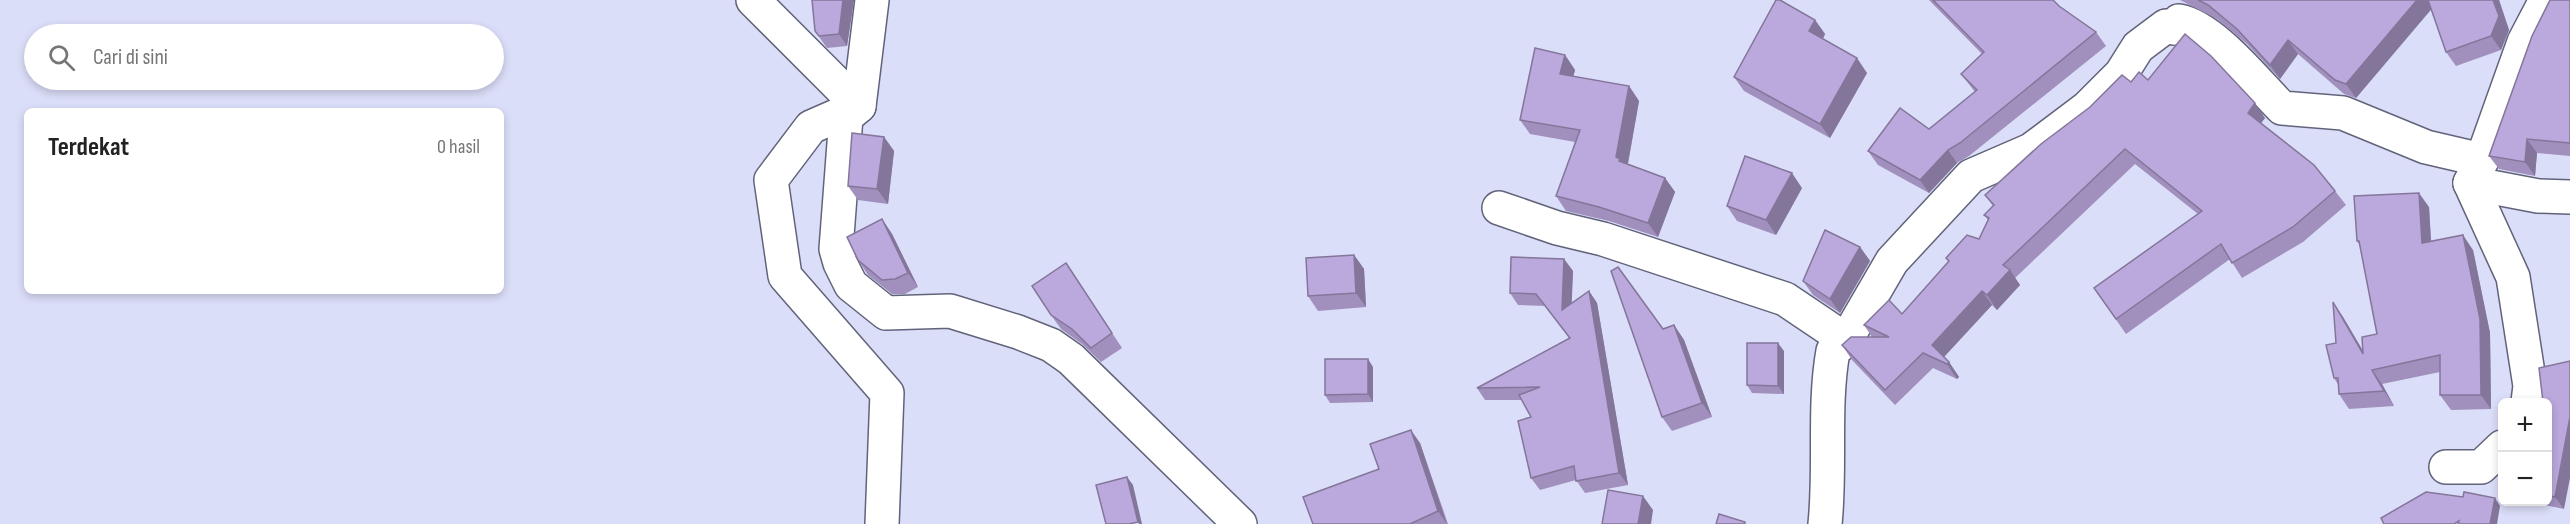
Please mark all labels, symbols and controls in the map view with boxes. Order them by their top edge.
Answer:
search box [24,24,504,90]
icon: search [45,41,78,74]
text: Cari di sini [93,44,168,71]
text: Terdekat [48,132,129,163]
text: 0 hasil [437,135,480,159]
map controls [2498,398,2552,506]
button: + [2498,398,2552,452]
button: − [2498,452,2552,506]

